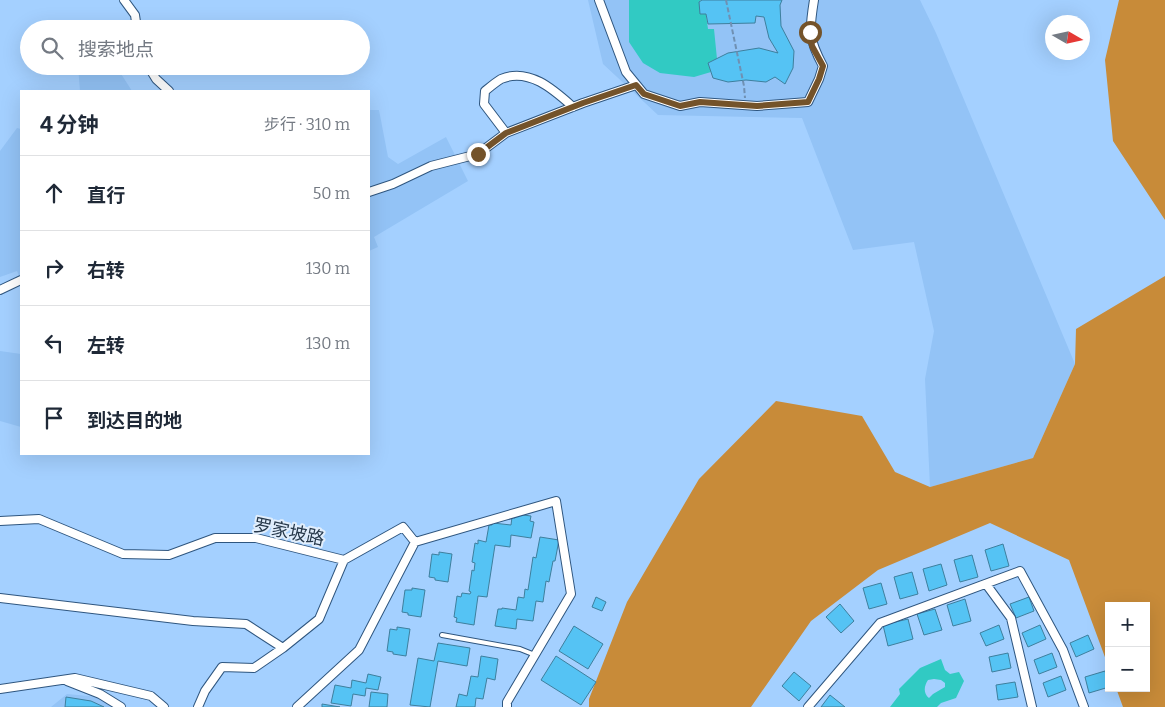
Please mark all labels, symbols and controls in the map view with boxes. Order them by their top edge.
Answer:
north arrow [1045,15,1090,60]
search box [20,20,370,75]
route start [799,21,822,44]
icon: search [38,34,66,62]
text: 搜索地点 [78,38,154,61]
text: 4 分钟 [40,112,99,138]
text: 步行 · 310 m [264,115,350,134]
route end [467,143,490,166]
icon: ahead [40,179,68,207]
text: 直行 [87,184,125,207]
text: 50 m [313,184,350,203]
icon: right [40,254,68,282]
text: 右转 [87,259,125,282]
text: 130 m [306,259,350,278]
icon: left [40,329,68,357]
text: 左转 [87,334,125,357]
text: 130 m [306,334,350,353]
icon: arrive [40,404,68,432]
text: 到达目的地 [87,409,182,432]
street label: 罗家坡路 [251,514,327,550]
map controls [1105,602,1150,692]
button: + [1105,602,1150,647]
button: − [1105,647,1150,692]

